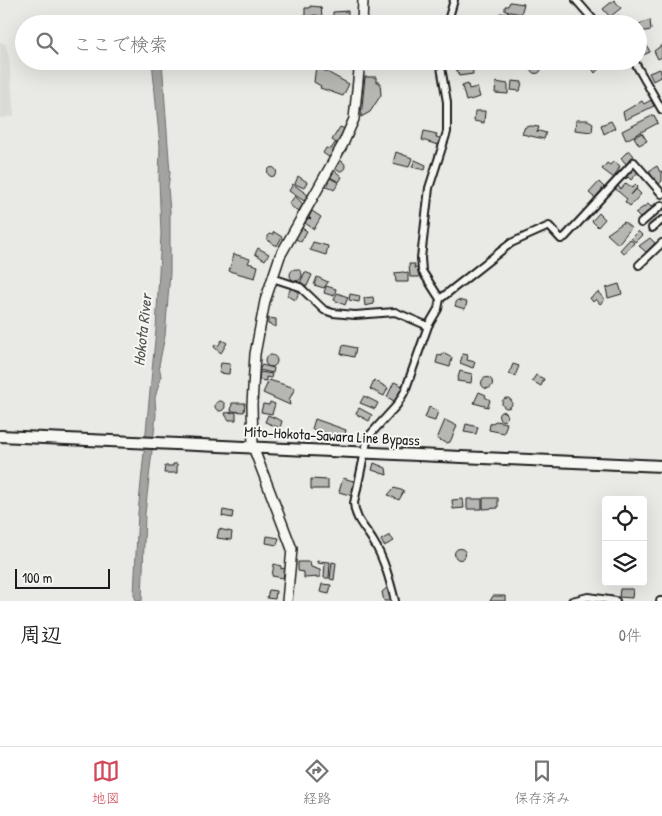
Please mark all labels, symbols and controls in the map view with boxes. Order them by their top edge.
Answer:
search box [15,15,647,70]
icon: search [33,29,61,57]
text: ここで検索 [73,31,168,57]
water label: Hokota River [127,291,157,367]
street label: Mito-Hokota-Sawara Line Bypass [244,420,420,451]
map controls [602,496,647,586]
button: locate [602,496,647,541]
button: layers [602,541,647,586]
scale bar [15,566,110,589]
text: 100 m [22,568,52,587]
text: 周辺 [20,620,62,649]
text: 0件 [619,624,642,646]
tab: 地図 [92,757,120,807]
tab: 経路 [303,757,331,807]
tab: 保存済み [514,757,570,807]

